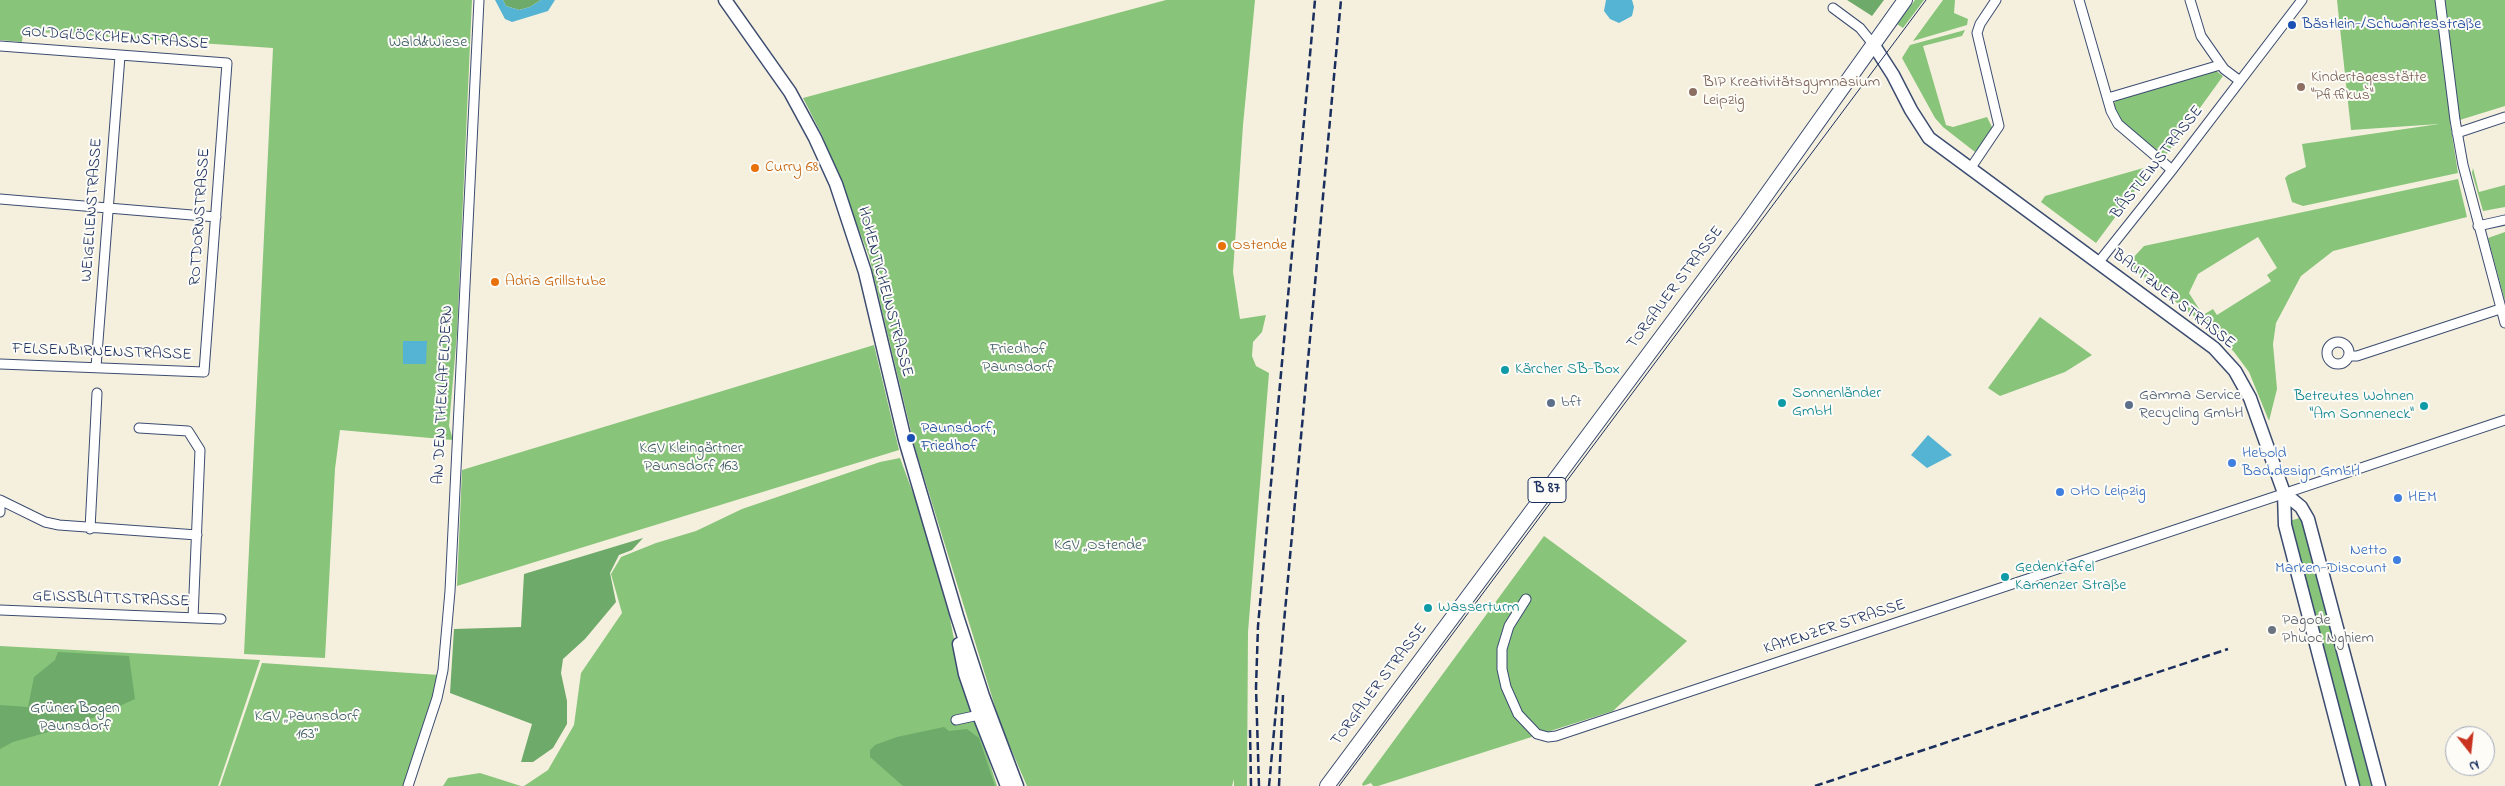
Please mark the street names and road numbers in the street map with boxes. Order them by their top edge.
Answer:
street label: GOLDGLÖCKCHENSTRASSE [21,23,209,55]
street label: BÄSTLEINSTRASSE [2108,102,2208,224]
street label: WEIGELIENSTRASSE [78,137,108,283]
street label: ROTDORNSTRASSE [187,147,215,287]
street label: HOHENTICHELNSTRASSE [852,205,916,379]
street label: TORGAUER STRASSE [1624,223,1728,353]
street label: BAUTZNER STRASSE [2108,246,2238,354]
street label: AN DEN THEKLAFELDERN [430,305,458,485]
street label: FELSENBIRNENSTRASSE [12,340,192,366]
road number: B 87 [1528,478,1566,502]
street label: GEISSBLATTSTRASSE [32,588,190,612]
street label: KAMENZER STRASSE [1762,596,1908,660]
street label: TORGAUER STRASSE [1328,620,1432,750]

